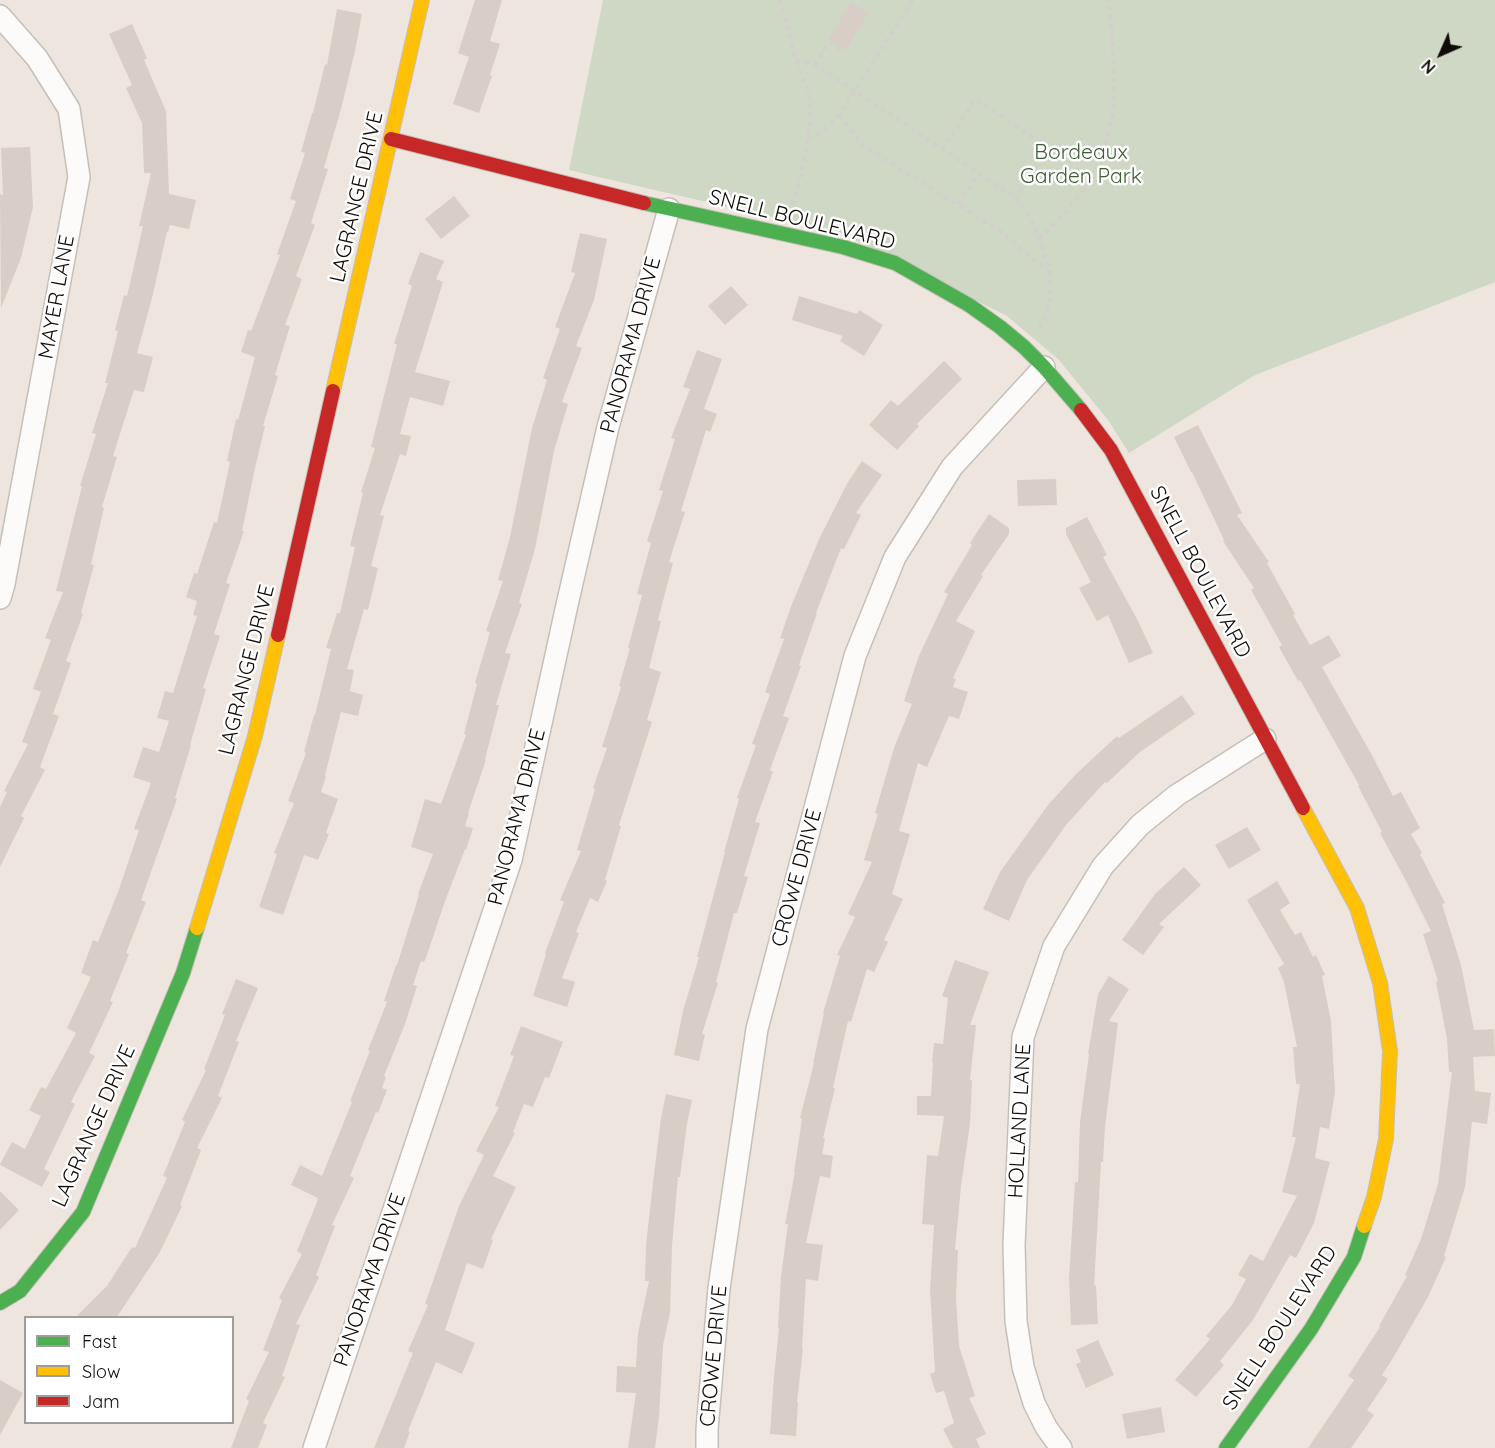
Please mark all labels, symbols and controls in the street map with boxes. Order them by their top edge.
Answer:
north arrow [1411,24,1471,84]
text: N [1417,56,1440,78]
street label: LAGRANGE DRIVE [325,109,389,285]
park label: Bordeaux Garden Park [1020,140,1142,190]
street label: SNELL BOULEVARD [706,185,898,255]
street label: MAYER LANE [34,233,80,361]
street label: PANORAMA DRIVE [595,254,667,436]
street label: SNELL BOULEVARD [1144,482,1256,662]
street label: LAGRANGE DRIVE [214,582,280,758]
street label: PANORAMA DRIVE [483,726,551,908]
street label: CROWE DRIVE [766,806,828,950]
street label: LAGRANGE DRIVE [47,1041,141,1211]
street label: HOLLAND LANE [1003,1043,1037,1199]
street label: PANORAMA DRIVE [329,1190,411,1370]
street label: SNELL BOULEVARD [1217,1241,1343,1415]
street label: CROWE DRIVE [695,1284,733,1428]
legend [24,1316,234,1424]
text: Fast [82,1330,117,1353]
text: Slow [82,1360,120,1383]
text: Jam [82,1390,120,1413]

